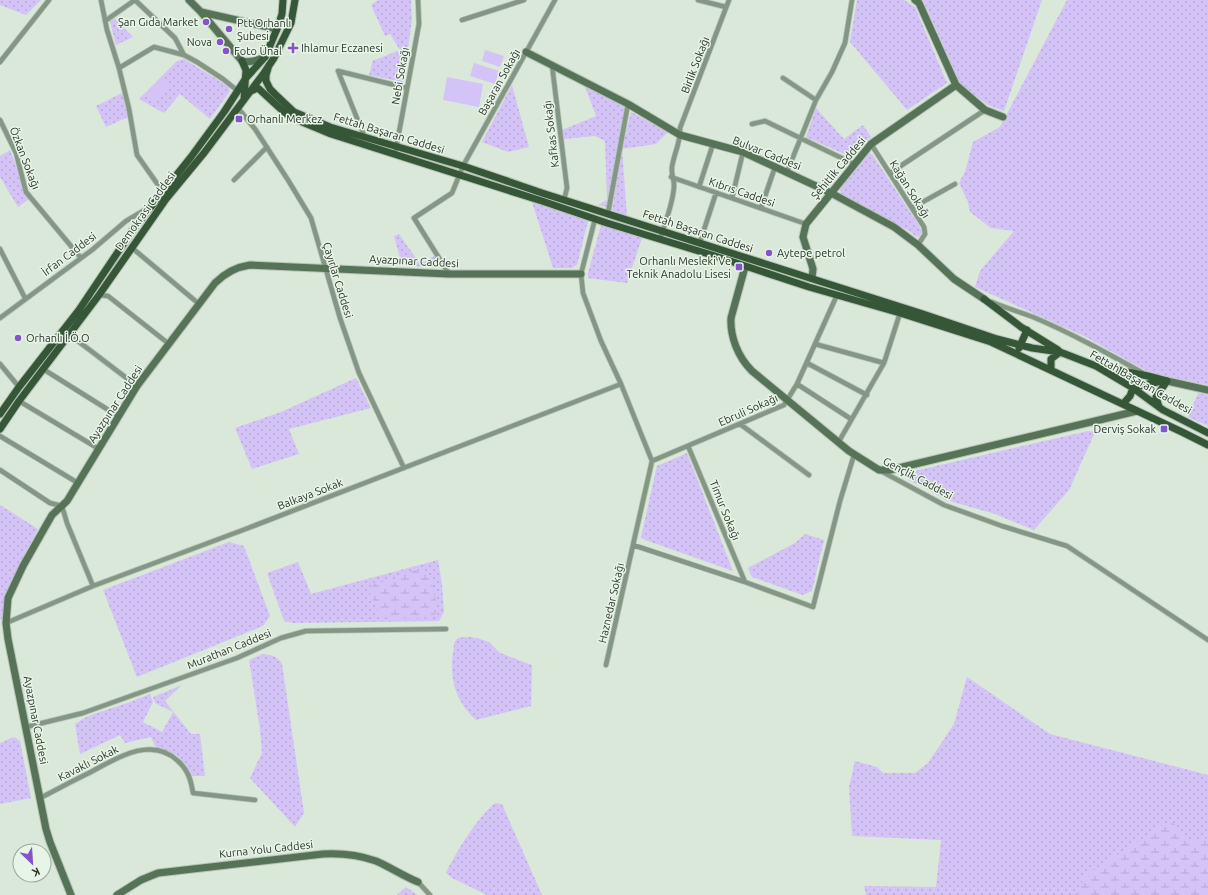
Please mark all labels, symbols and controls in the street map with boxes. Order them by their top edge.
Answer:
place label: Şan Gıda Market [118,16,199,28]
marker: Şan Gıda Market [201,17,211,27]
place label: Ptt Orhanlı Şubesi [237,17,291,42]
marker: Ptt Orhanlı Şubesi [224,24,234,34]
street label: Birlik Sokağı [679,35,711,95]
place label: Nova [187,36,212,48]
marker: Nova [215,37,225,47]
place label: Ihlamur Eczanesi [301,42,383,54]
marker: Ihlamur Eczanesi [288,43,298,53]
place label: Foto Ünal [234,45,282,57]
marker: Foto Ünal [221,46,231,56]
street label: Nebi Sokağı [389,46,411,106]
street label: Başaran Sokağı [476,47,522,117]
street label: Kafkas Sokağı [541,100,561,168]
street label: Fettah Başaran Caddesi [332,110,446,156]
place label: Orhanlı Merkez [247,113,322,125]
marker: Orhanlı Merkez [234,114,244,124]
street label: Özkan Sokağı [8,125,42,191]
street label: Bulvar Caddesi [731,134,803,172]
street label: Şehitlik Caddesi [808,134,868,202]
street label: Kağan Sokağı [888,158,932,220]
street label: Demokrasi Caddesi [113,169,177,253]
street label: Kıbrıs Caddesi [707,175,777,209]
street label: Fettah Başaran Caddesi [641,207,755,255]
street label: İrfan Caddesi [40,230,98,278]
street label: Çayırlar Caddesi [321,241,355,319]
place label: Aytepe petrol [777,247,845,259]
marker: Aytepe petrol [764,248,774,258]
street label: Ayazpınar Caddesi [369,253,459,269]
place label: Orhanlı Mesleki Ve Teknik Anadolu Lisesi [627,255,731,280]
marker: Orhanlı Mesleki Ve Teknik Anadolu Lisesi [734,262,744,272]
place label: Orhanlı İ.Ö.O [26,332,90,344]
marker: Orhanlı İ.Ö.O [13,333,23,343]
street label: Fettah Başaran Caddesi [1088,348,1194,416]
street label: Ayazpınar Caddesi [86,363,144,445]
street label: Ebruli Sokağı [717,392,779,428]
place label: Derviş Sokak [1093,423,1156,435]
marker: Derviş Sokak [1159,424,1169,434]
street label: Gençlik Caddesi [881,455,955,501]
street label: Balkaya Sokak [276,476,345,512]
street label: Timur Sokağı [707,478,743,542]
street label: Haznedar Sokağı [596,562,626,644]
street label: Murathan Caddesi [185,627,273,671]
street label: Ayazpınar Caddesi [22,675,50,765]
street label: Kavaklı Sokak [56,742,120,783]
street label: Kurna Yolu Caddesi [218,838,314,860]
north arrow [12,843,52,883]
text: K [30,865,42,879]

